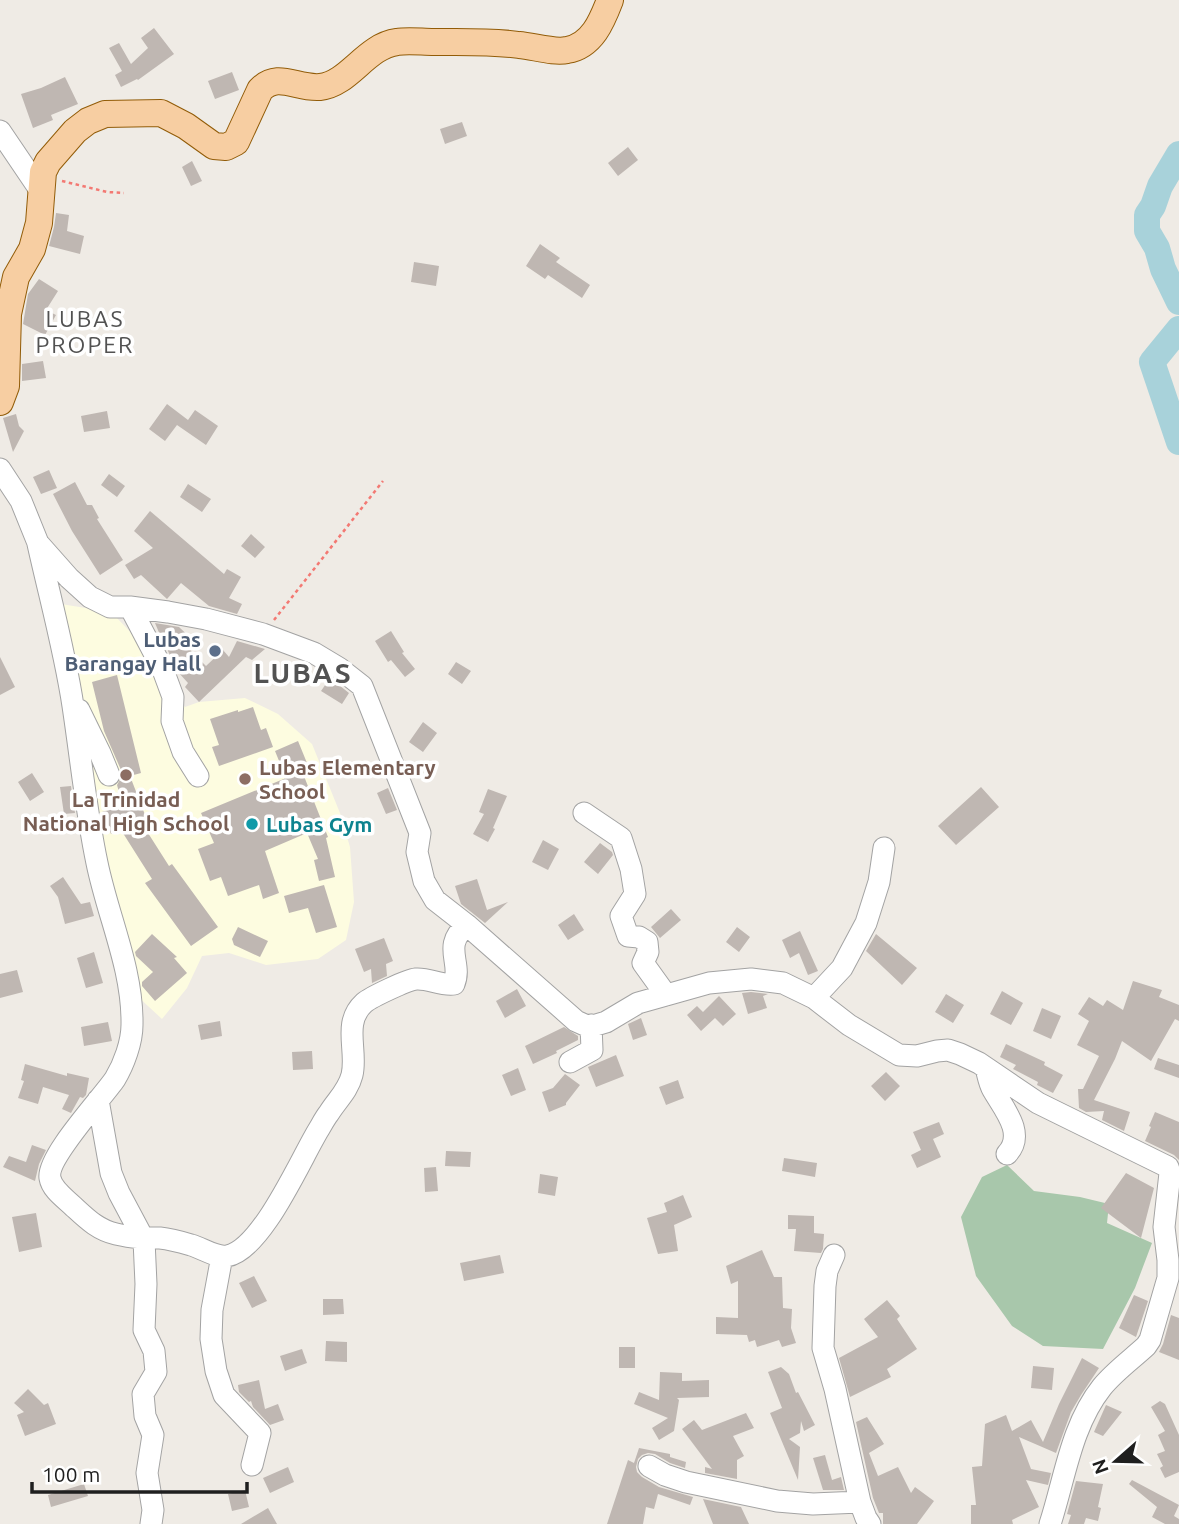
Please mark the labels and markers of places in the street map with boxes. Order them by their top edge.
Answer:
place label: Lubas Barangay Hall [64,627,201,675]
marker: Lubas Barangay Hall [207,643,223,659]
place label: Lubas Elementary School [259,755,436,803]
marker: La Trinidad National High School [118,767,134,783]
marker: Lubas Elementary School [237,771,253,787]
place label: La Trinidad National High School [23,787,229,835]
place label: Lubas Gym [266,812,372,836]
marker: Lubas Gym [244,816,260,832]

